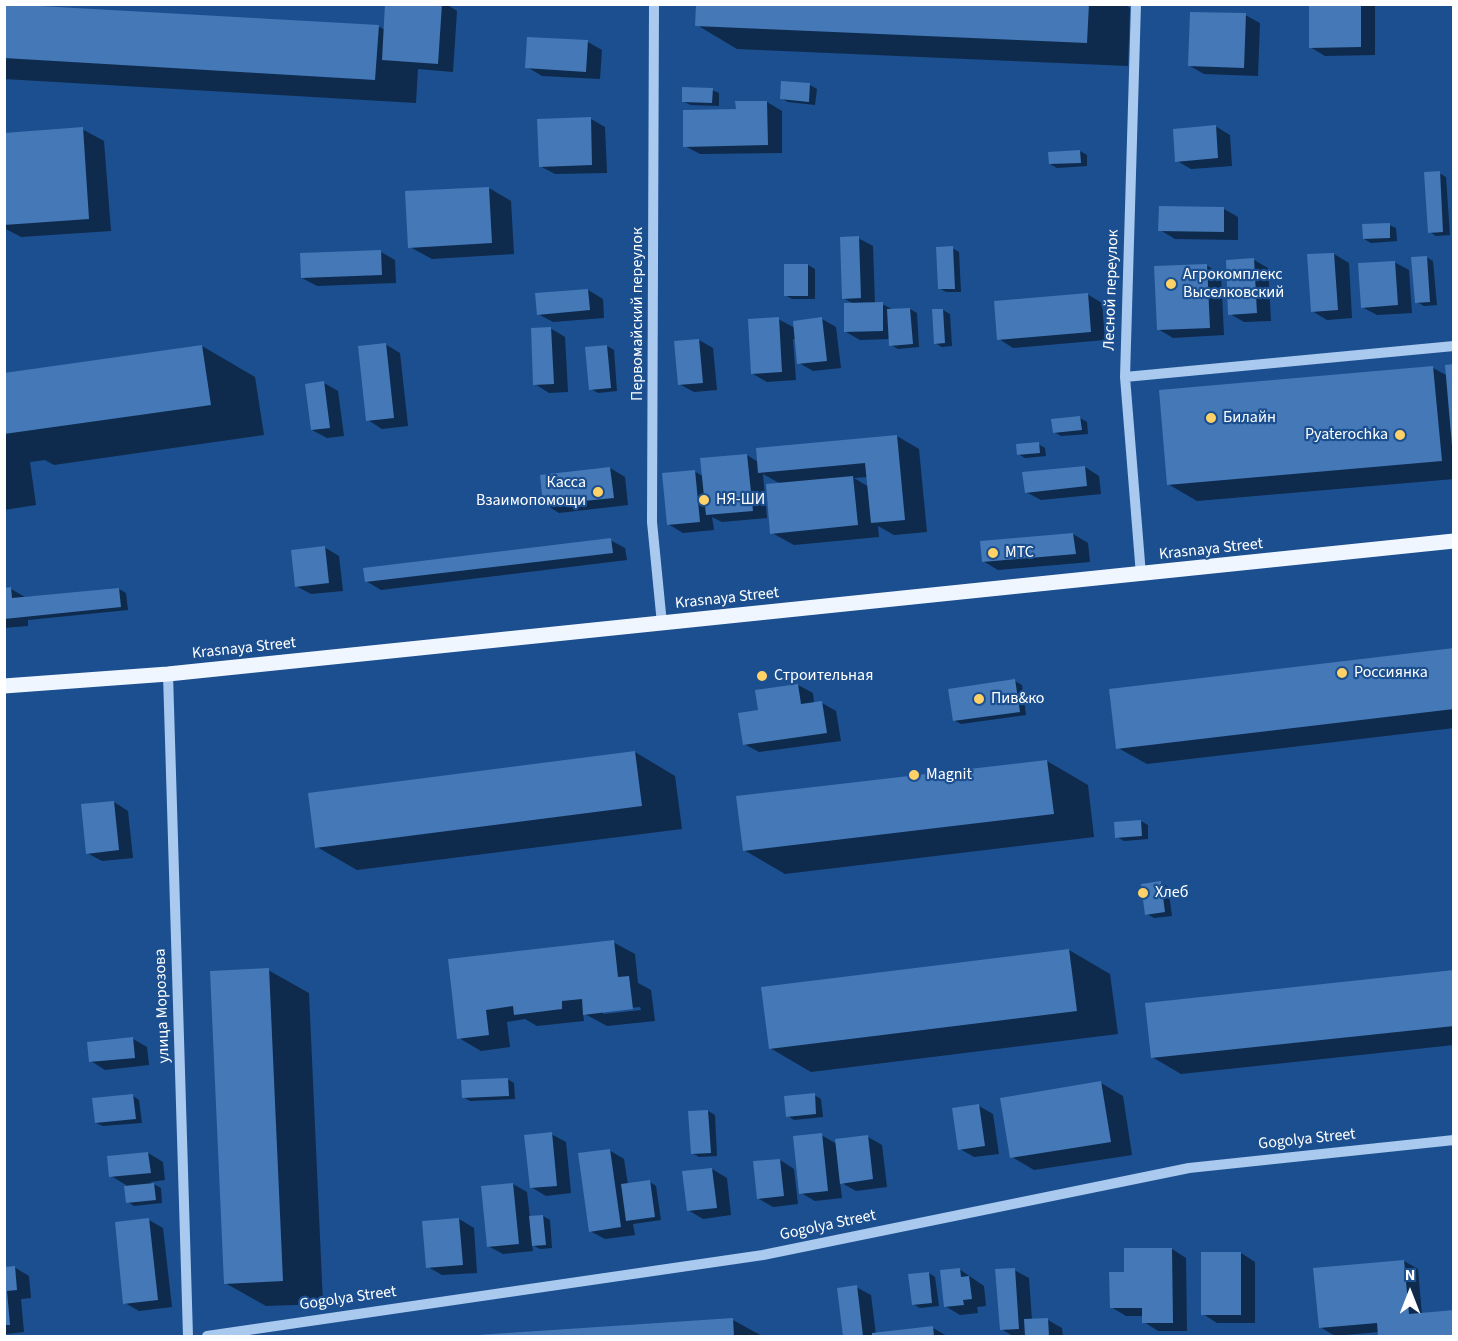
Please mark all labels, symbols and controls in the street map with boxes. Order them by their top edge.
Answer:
street label: Первомайский переулок [628,227,648,401]
street label: Лесной переулок [1100,229,1124,351]
place label: Агрокомплекс Выселковский [1183,265,1284,303]
marker: Агрокомплекс Выселковский [1164,277,1178,291]
place label: Билайн [1223,408,1276,428]
marker: Билайн [1204,411,1218,425]
place label: Pyaterochka [1305,425,1388,445]
marker: Pyaterochka [1393,428,1407,442]
place label: Касса Взаимопомощи [476,473,586,511]
marker: Касса Взаимопомощи [591,485,605,499]
place label: НЯ-ШИ [716,490,765,510]
marker: НЯ-ШИ [697,493,711,507]
street label: Krasnaya Street [1158,535,1264,565]
place label: МТС [1005,543,1034,563]
marker: МТС [986,546,1000,560]
street label: Krasnaya Street [674,584,780,614]
street label: Krasnaya Street [191,634,297,664]
place label: Россиянка [1354,663,1428,683]
place label: Строительная [774,666,873,686]
marker: Россиянка [1335,666,1349,680]
marker: Строительная [755,669,769,683]
place label: Пив&ко [991,689,1045,709]
marker: Пив&ко [972,692,986,706]
place label: Magnit [926,765,972,785]
marker: Magnit [907,768,921,782]
place label: Хлеб [1155,883,1188,903]
marker: Хлеб [1136,886,1150,900]
street label: улица Морозова [151,948,175,1064]
street label: Gogolya Street [1257,1125,1357,1155]
street label: Gogolya Street [778,1206,878,1246]
north arrow [1380,1263,1440,1323]
text: N [1405,1264,1415,1286]
street label: Gogolya Street [298,1283,398,1315]

